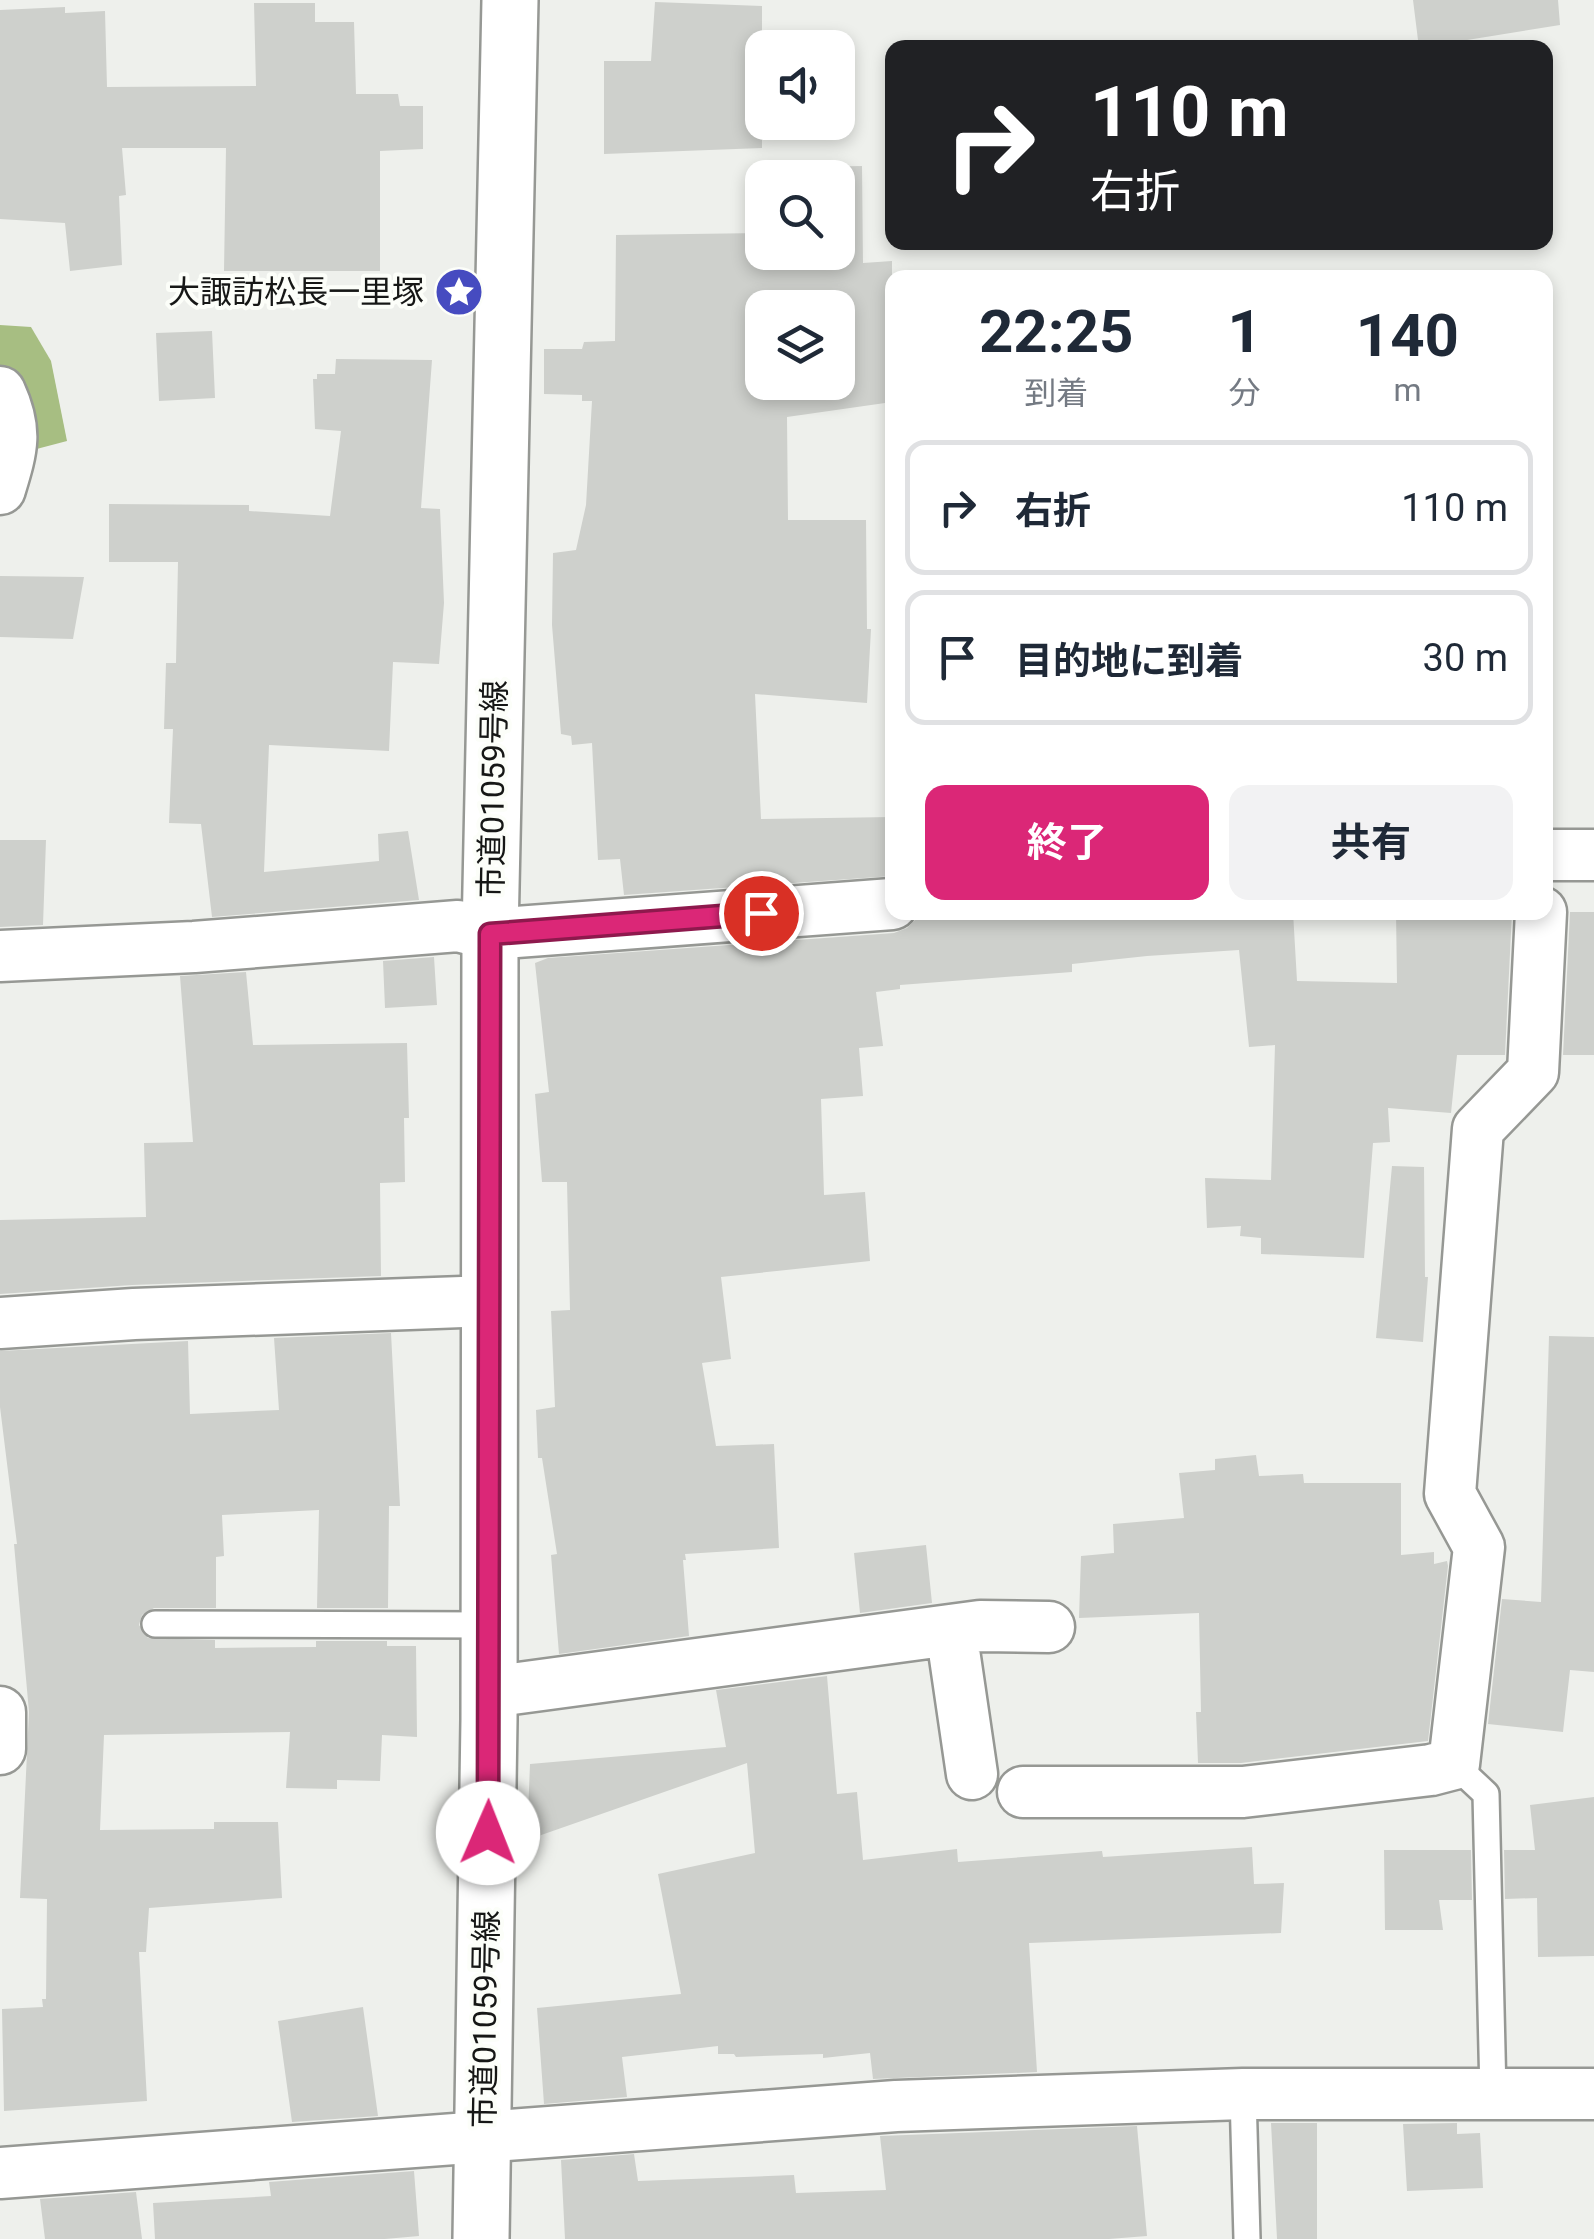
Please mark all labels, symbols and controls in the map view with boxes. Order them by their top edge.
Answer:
map controls [745,30,855,400]
button: sound [745,30,855,140]
text: 110 m [1090,71,1289,153]
icon: right [925,80,1055,210]
button: search [745,160,855,270]
text: 右折 [1090,165,1180,218]
place icon: 大諏訪松長一里塚 [433,266,485,318]
place label: 大諏訪松長一里塚 [168,273,424,311]
button: layers [745,290,855,400]
text: 22:25 [979,296,1134,367]
text: 1 [1227,296,1262,367]
text: 140 [1356,300,1459,371]
text: m [1393,371,1421,409]
text: 到着 [1024,374,1088,412]
text: 分 [1229,374,1261,412]
icon: right [930,480,985,535]
text: 110 m [1401,486,1508,530]
text: 右折 [1015,489,1091,533]
icon: arrive [930,630,985,685]
text: 30 m [1423,636,1508,680]
text: 目的地に到着 [1015,639,1243,683]
street label: 市道01059号線 [472,680,514,898]
button: 終了 [925,785,1209,900]
button: 共有 [1229,785,1513,900]
pin [719,871,804,956]
icon: arrive [734,886,789,941]
position arrow [436,1781,540,1885]
street label: 市道01059号線 [464,1910,506,2128]

